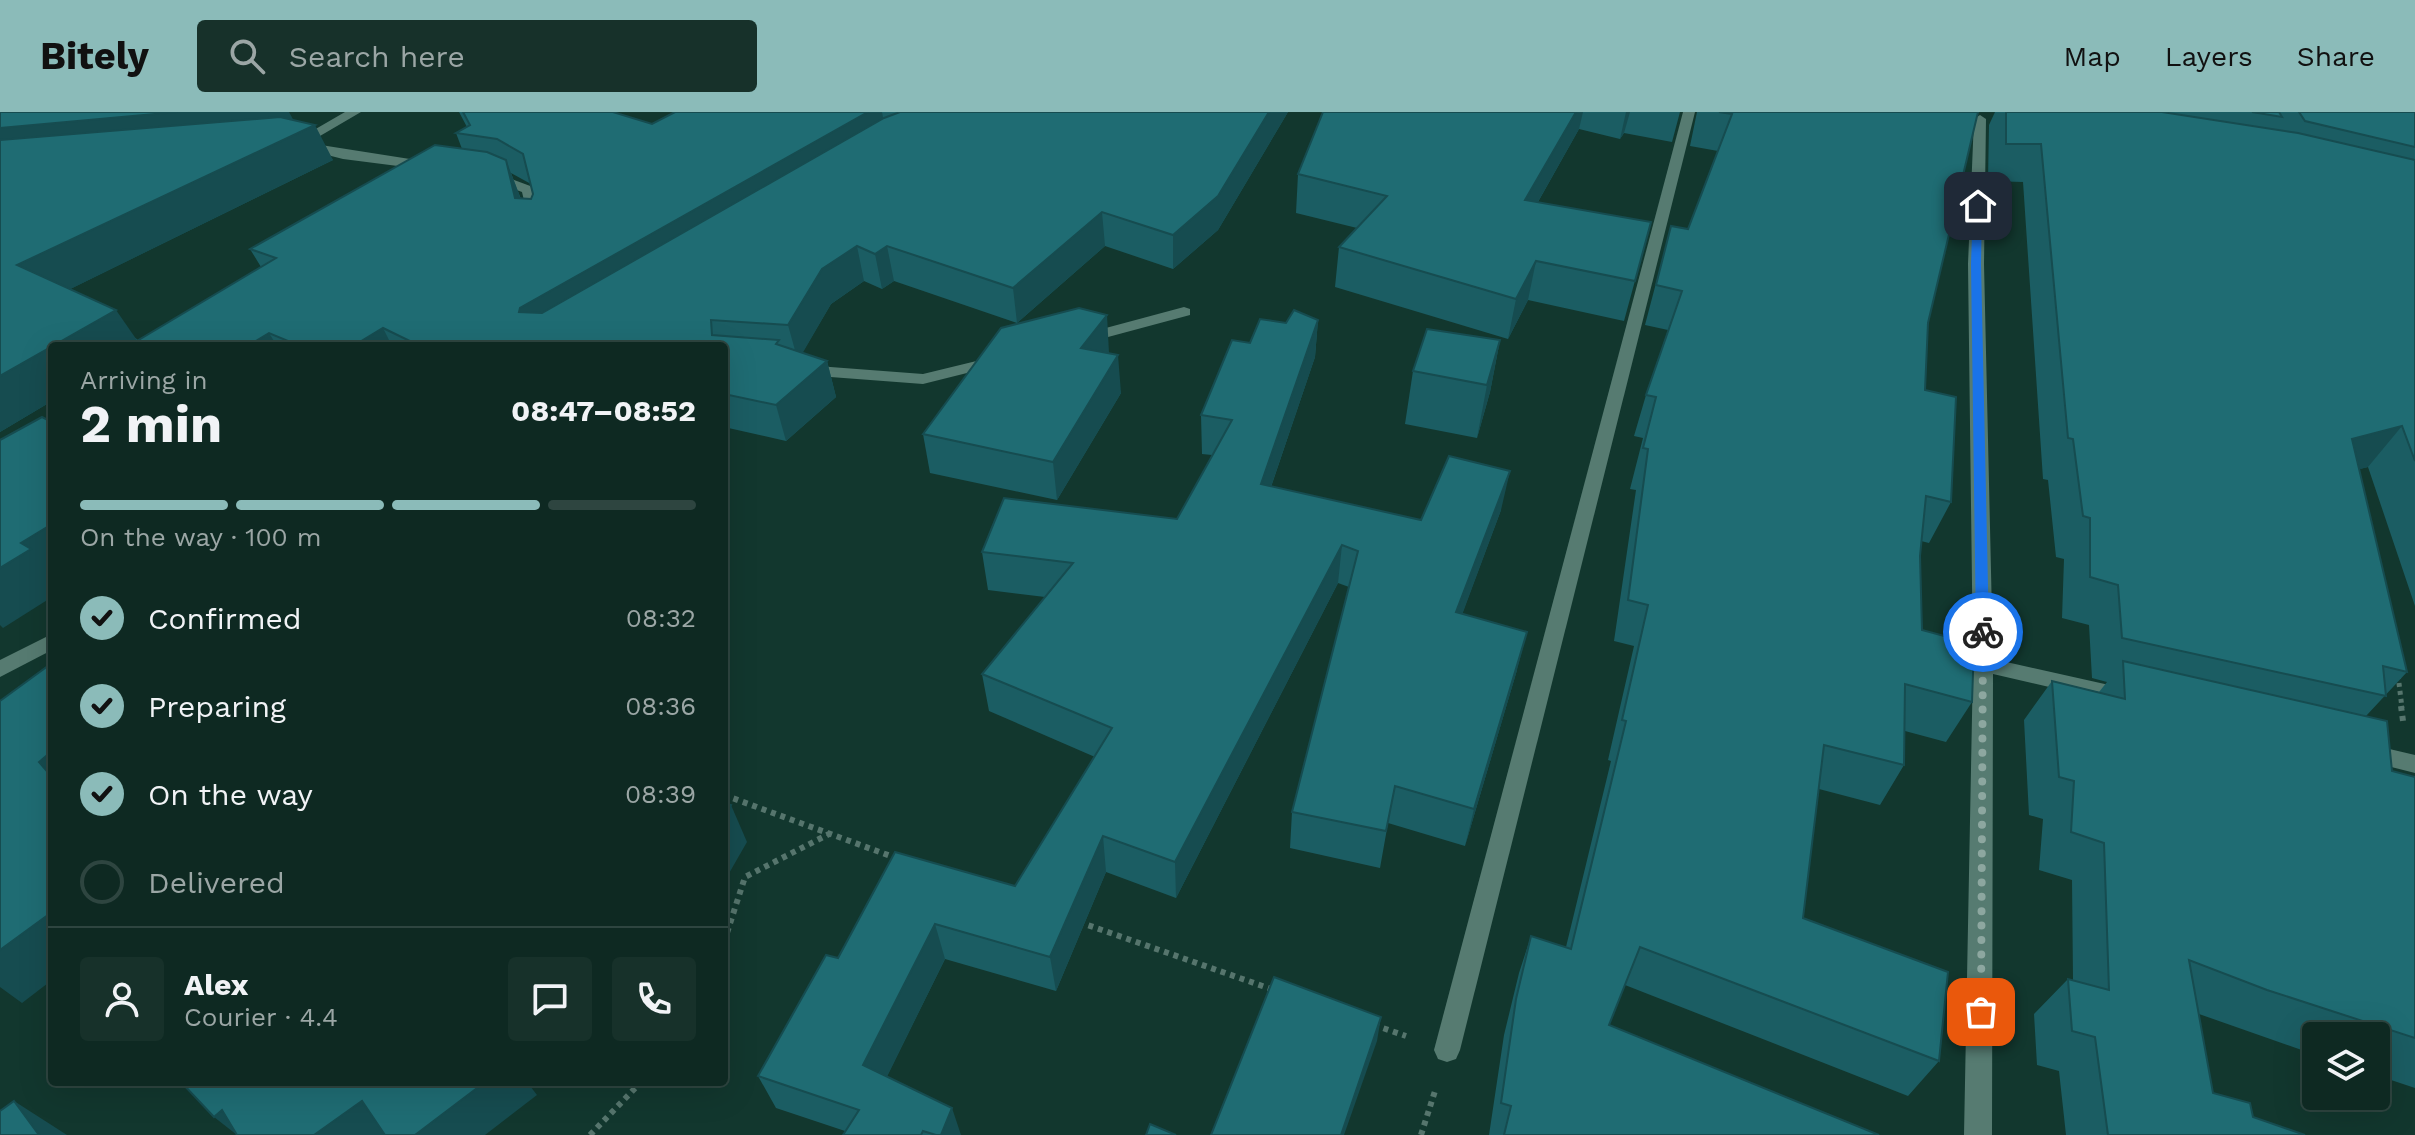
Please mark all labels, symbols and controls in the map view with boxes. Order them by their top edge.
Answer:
search box [197,20,757,92]
text: Bitely [40,34,149,78]
icon: search [225,34,269,78]
text: Search here [289,39,465,74]
text: Map [2064,40,2121,73]
text: Layers [2165,40,2253,73]
text: Share [2297,40,2375,73]
pin [1944,172,2012,240]
icon: home [1956,184,2000,228]
text: Arriving in [80,365,208,395]
text: 08:47–08:52 [511,393,696,428]
text: 2 min [80,394,222,455]
text: On the way · 100 m [80,522,321,552]
courier [1943,592,2023,672]
icon: check [80,596,124,640]
text: Confirmed [148,601,302,636]
text: 08:32 [626,603,696,633]
icon: bike [1961,610,2005,654]
icon: check [80,684,124,728]
text: Preparing [148,689,286,724]
text: 08:36 [625,691,696,721]
icon: check [80,772,124,816]
text: On the way [148,777,313,812]
text: 08:39 [625,779,696,809]
text: Delivered [148,865,285,900]
button: person [80,957,164,1041]
button: chat [508,957,592,1041]
button: phone [612,957,696,1041]
text: Alex [184,967,248,1002]
pin [1947,978,2015,1046]
icon: bag [1959,990,2003,1034]
text: Courier · 4.4 [184,1002,338,1032]
map controls [2302,1022,2390,1110]
button: layers [2302,1022,2390,1110]

